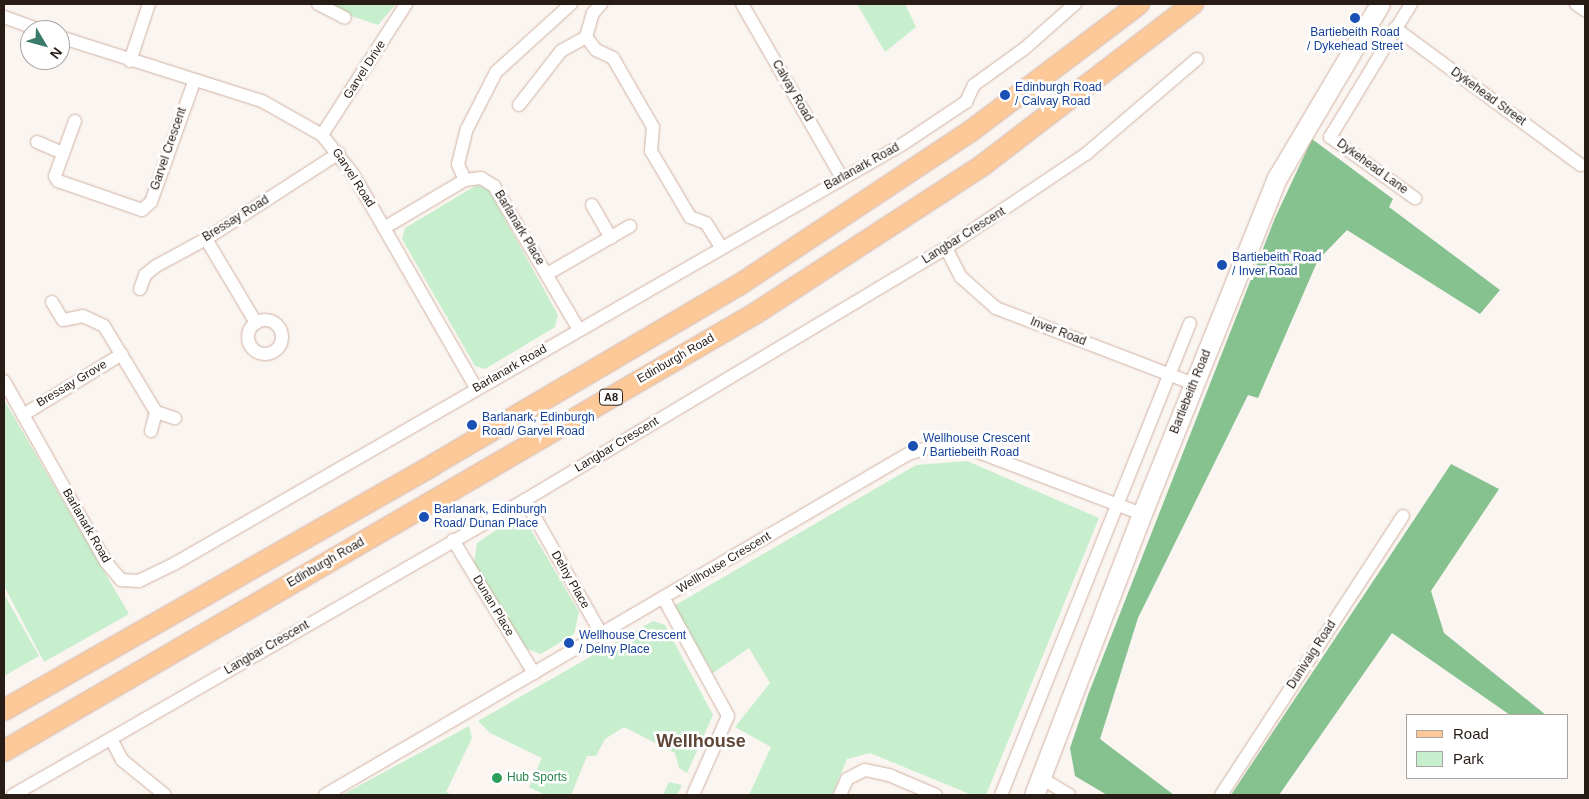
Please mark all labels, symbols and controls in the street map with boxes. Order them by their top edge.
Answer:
marker: Bartiebeith Road / Dykehead Street [1349,12,1361,24]
north arrow [20,20,70,70]
place label: Bartiebeith Road / Dykehead Street [1307,26,1403,54]
street label: Garvel Drive [341,38,389,102]
text: N [47,45,66,62]
street label: Calvay Road [769,58,815,124]
street label: Dykehead Street [1448,65,1528,129]
place label: Edinburgh Road / Calvay Road [1015,81,1102,109]
marker: Edinburgh Road / Calvay Road [999,89,1011,101]
street label: Garvel Crescent [148,106,190,192]
street label: Dykehead Lane [1334,136,1410,198]
street label: Barlanark Road [822,140,902,194]
street label: Garvel Road [329,146,377,210]
street label: Barlanark Place [491,188,547,268]
street label: Bressay Road [200,193,272,245]
street label: Langbar Crescent [920,205,1008,267]
place label: Bartiebeith Road / Inver Road [1232,251,1321,279]
marker: Bartiebeith Road / Inver Road [1216,259,1228,271]
street label: Inver Road [1028,315,1088,349]
street label: Edinburgh Road [635,331,717,387]
street label: Barlanark Road [470,342,550,396]
street label: Bartiebeith Road [1168,348,1214,436]
street label: Bressay Grove [34,357,110,411]
road number: A8 [598,388,624,406]
place label: Barlanark, Edinburgh Road/ Garvel Road [482,411,595,439]
street label: Langbar Crescent [572,414,662,476]
marker: Barlanark, Edinburgh Road/ Garvel Road [466,419,478,431]
place label: Wellhouse Crescent / Bartiebeith Road [923,432,1030,460]
marker: Wellhouse Crescent / Bartiebeith Road [907,440,919,452]
street label: Barlanark Road [59,486,113,566]
place label: Barlanark, Edinburgh Road/ Dunan Place [434,503,547,531]
marker: Barlanark, Edinburgh Road/ Dunan Place [418,511,430,523]
street label: Wellhouse Crescent [674,529,774,597]
street label: Edinburgh Road [285,535,367,591]
street label: Delny Place [548,549,592,611]
street label: Dunan Place [469,573,517,639]
street label: Langbar Crescent [222,618,312,678]
street label: Dunivaig Road [1285,618,1339,692]
place label: Wellhouse Crescent / Delny Place [579,629,686,657]
marker: Wellhouse Crescent / Delny Place [563,637,575,649]
legend [1406,714,1569,779]
text: Road [1453,725,1489,742]
district label: Wellhouse [656,730,746,752]
text: Park [1453,750,1484,767]
place label: Hub Sports [507,771,567,785]
marker: Hub Sports [491,772,503,784]

